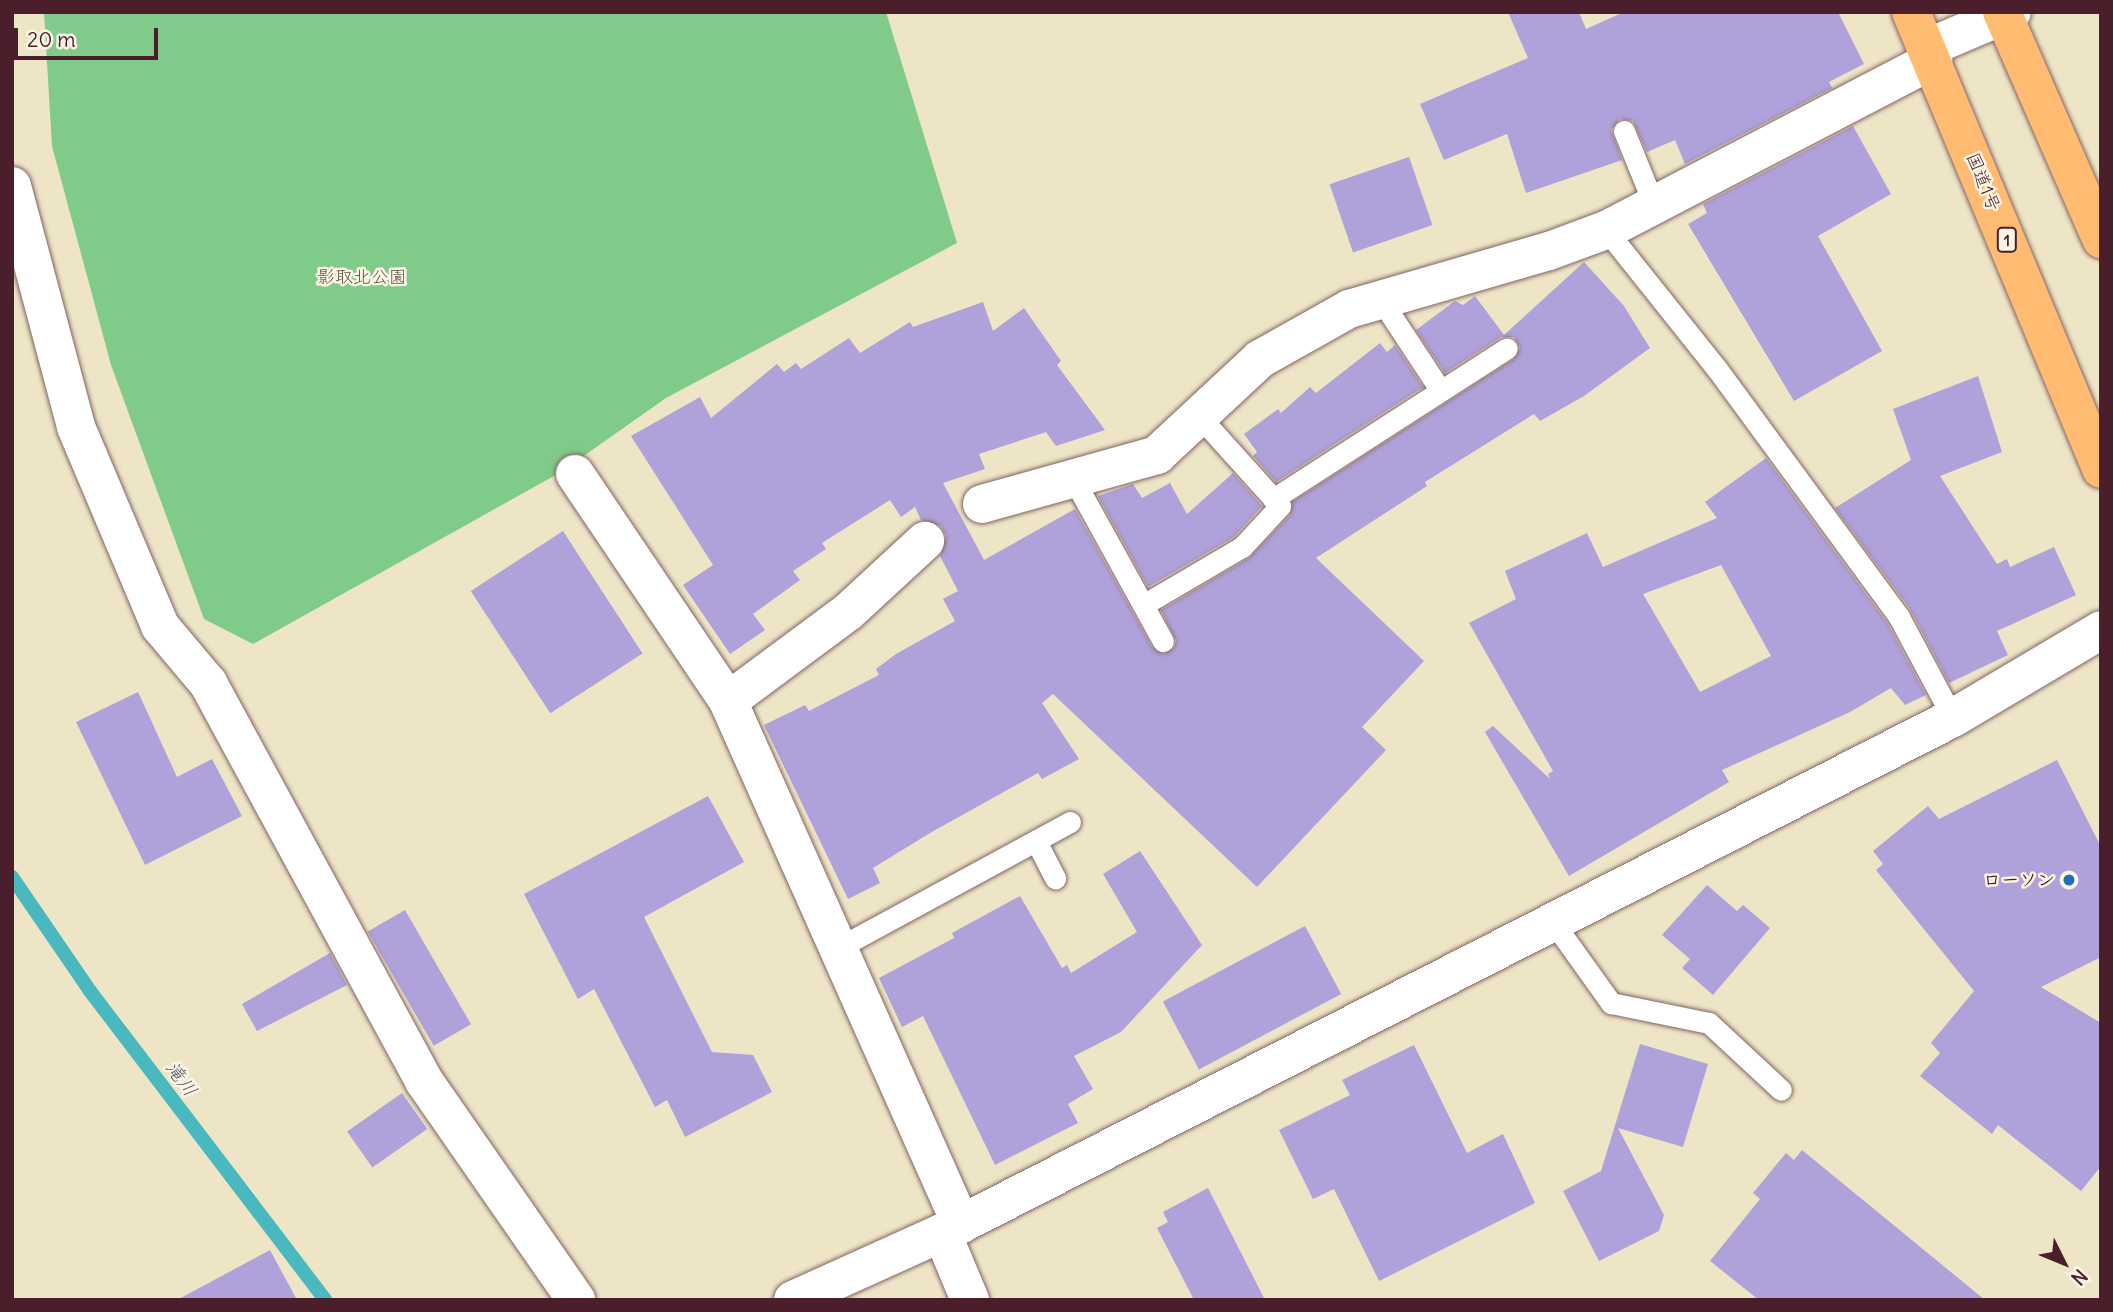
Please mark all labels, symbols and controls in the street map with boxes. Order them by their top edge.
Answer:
scale bar [18,14,161,58]
text: 20 m [27,26,76,53]
street label: 国道1号 [1962,150,2004,214]
road number: 1 [1996,228,2018,252]
park label: 影取北公園 [317,266,407,288]
place label: ローソン [1983,869,2055,891]
marker: ローソン [2061,872,2077,888]
water label: 滝川 [160,1057,202,1101]
north arrow [2029,1228,2099,1298]
text: N [2066,1264,2093,1290]

